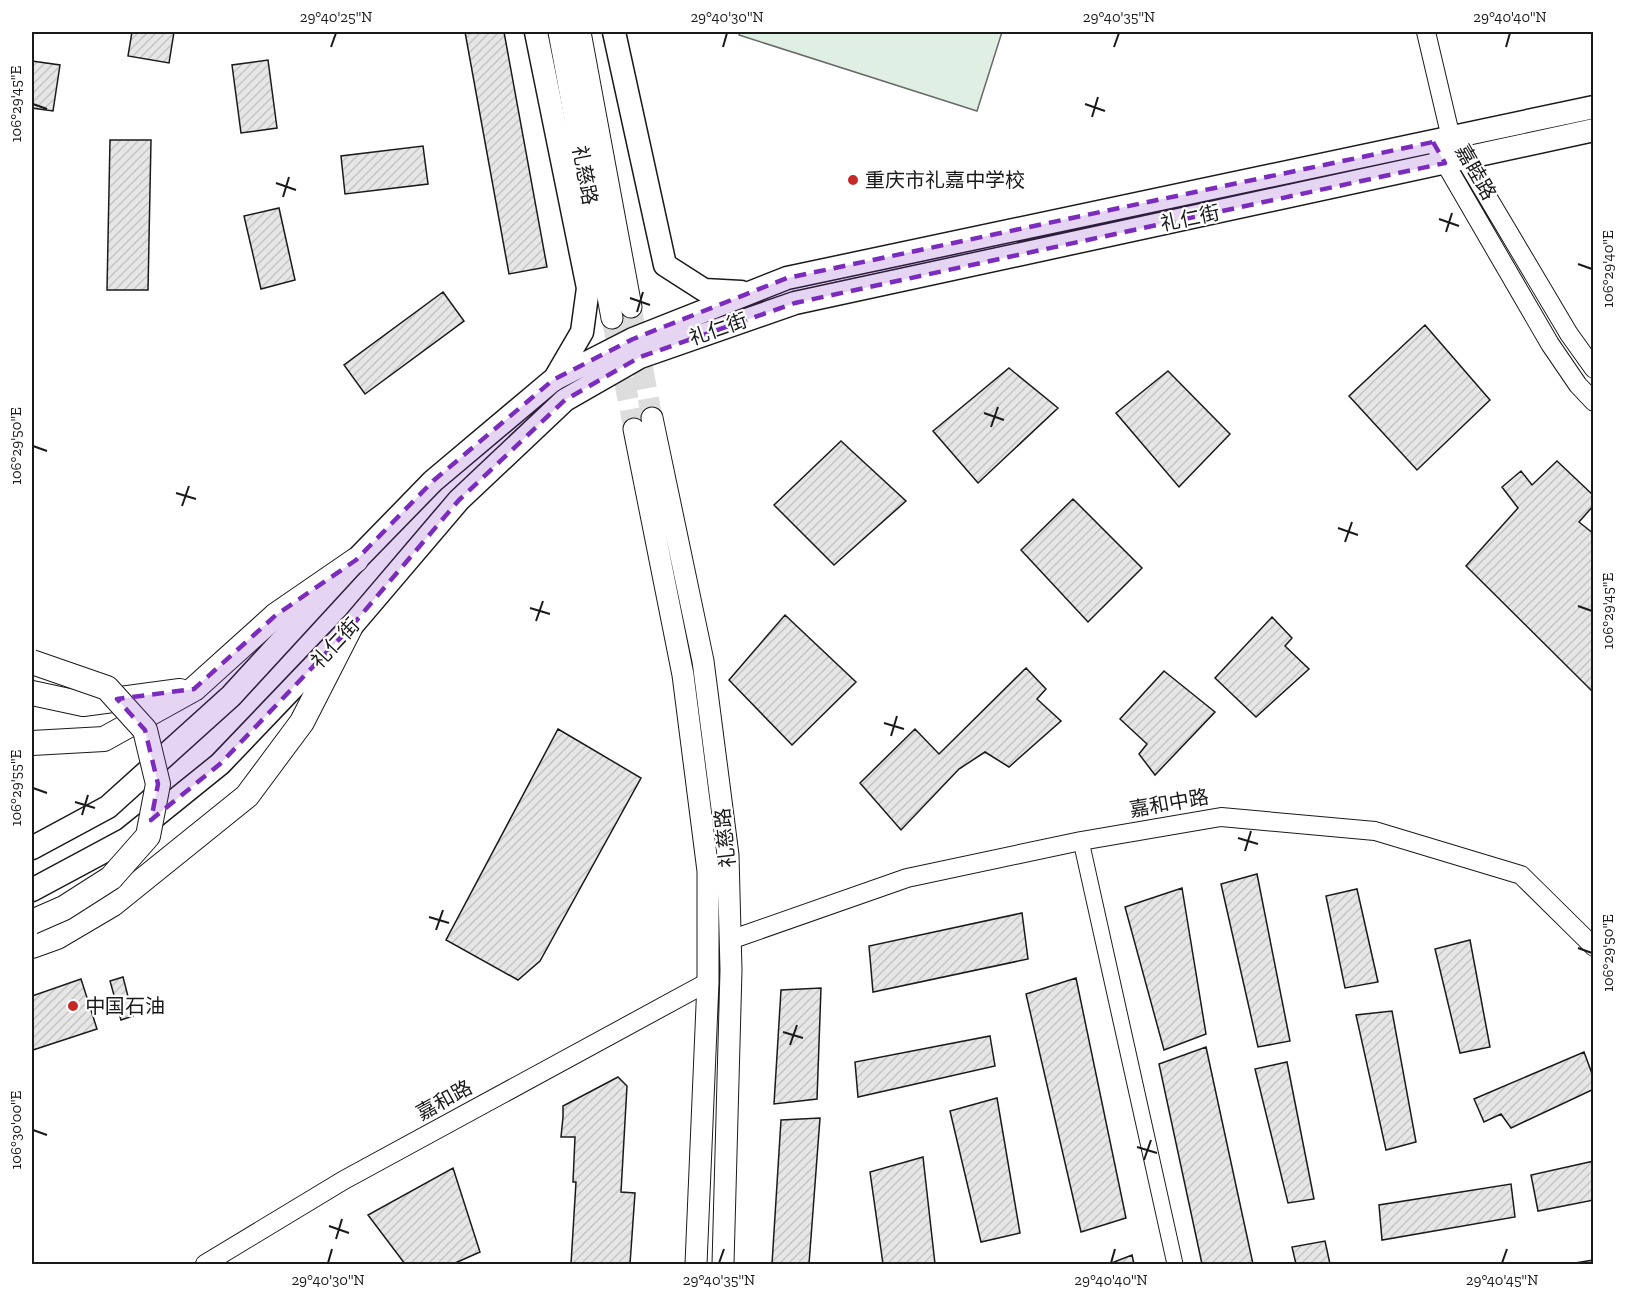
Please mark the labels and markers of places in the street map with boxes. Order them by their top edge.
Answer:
place label: 重庆市礼嘉中学校 [865,168,1025,192]
marker: 重庆市礼嘉中学校 [846,173,860,187]
place label: 中国石油 [85,994,165,1018]
marker: 中国石油 [66,999,80,1013]

